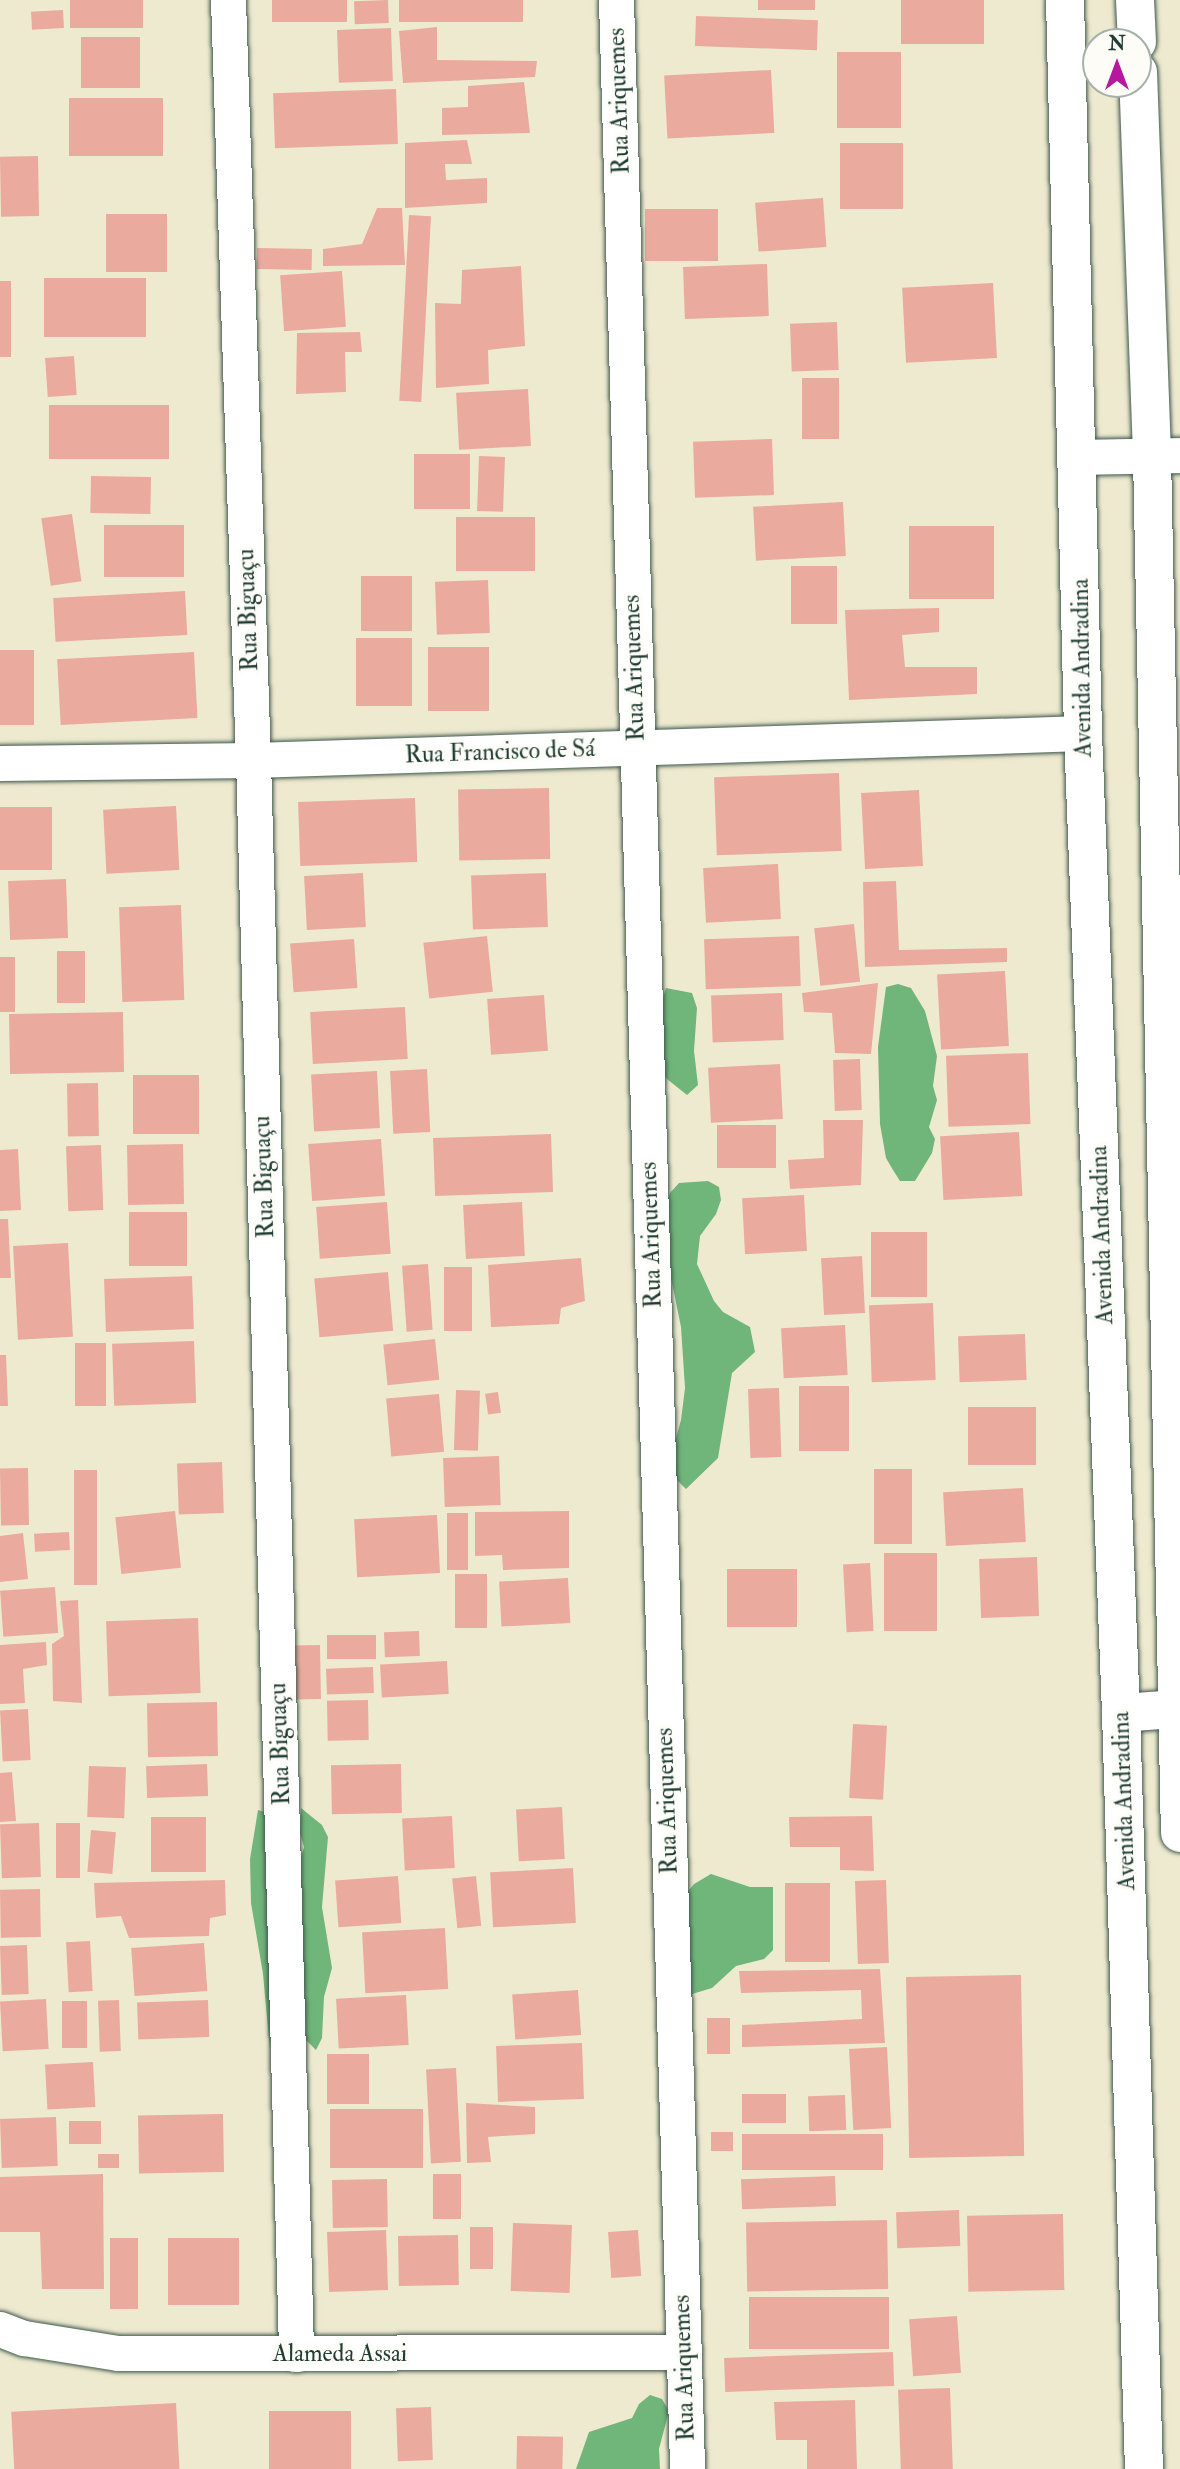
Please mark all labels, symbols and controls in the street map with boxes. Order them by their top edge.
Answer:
street label: Rua Ariquemes [602,27,636,175]
north arrow [1082,28,1152,98]
text: N [1108,32,1126,56]
street label: Rua Biguaçu [231,548,265,672]
street label: Avenida Andradina [1066,578,1098,758]
street label: Rua Ariquemes [617,594,651,742]
street label: Rua Francisco de Sá [404,734,596,770]
street label: Rua Biguaçu [247,1115,281,1239]
street label: Avenida Andradina [1084,1145,1120,1325]
street label: Rua Ariquemes [634,1161,668,1309]
street label: Rua Biguaçu [263,1682,297,1806]
street label: Avenida Andradina [1106,1711,1142,1891]
street label: Rua Ariquemes [650,1727,684,1875]
street label: Rua Ariquemes [667,2294,701,2442]
street label: Alameda Assai [273,2340,407,2368]

